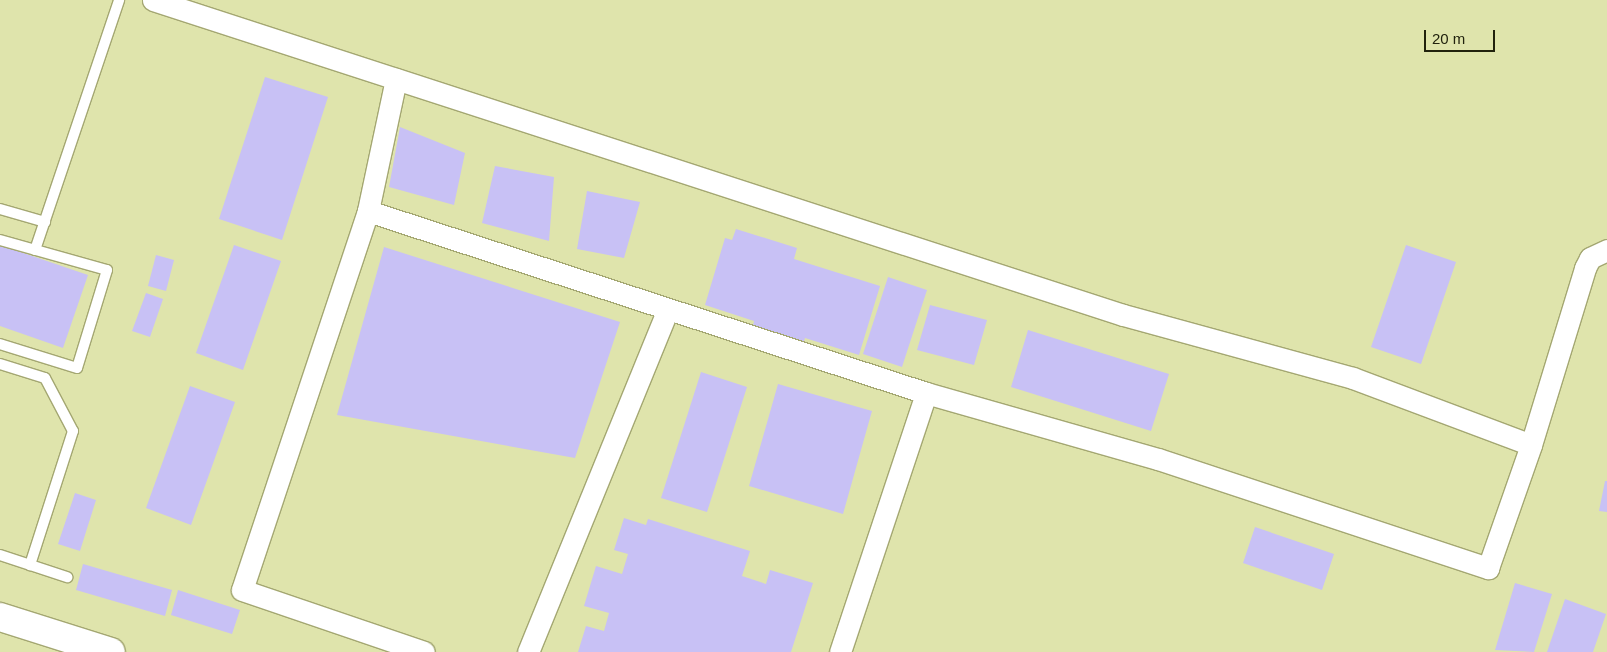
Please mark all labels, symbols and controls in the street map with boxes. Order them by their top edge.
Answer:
scale bar [1427,20,1498,52]
text: 20 m [1432,30,1465,47]

